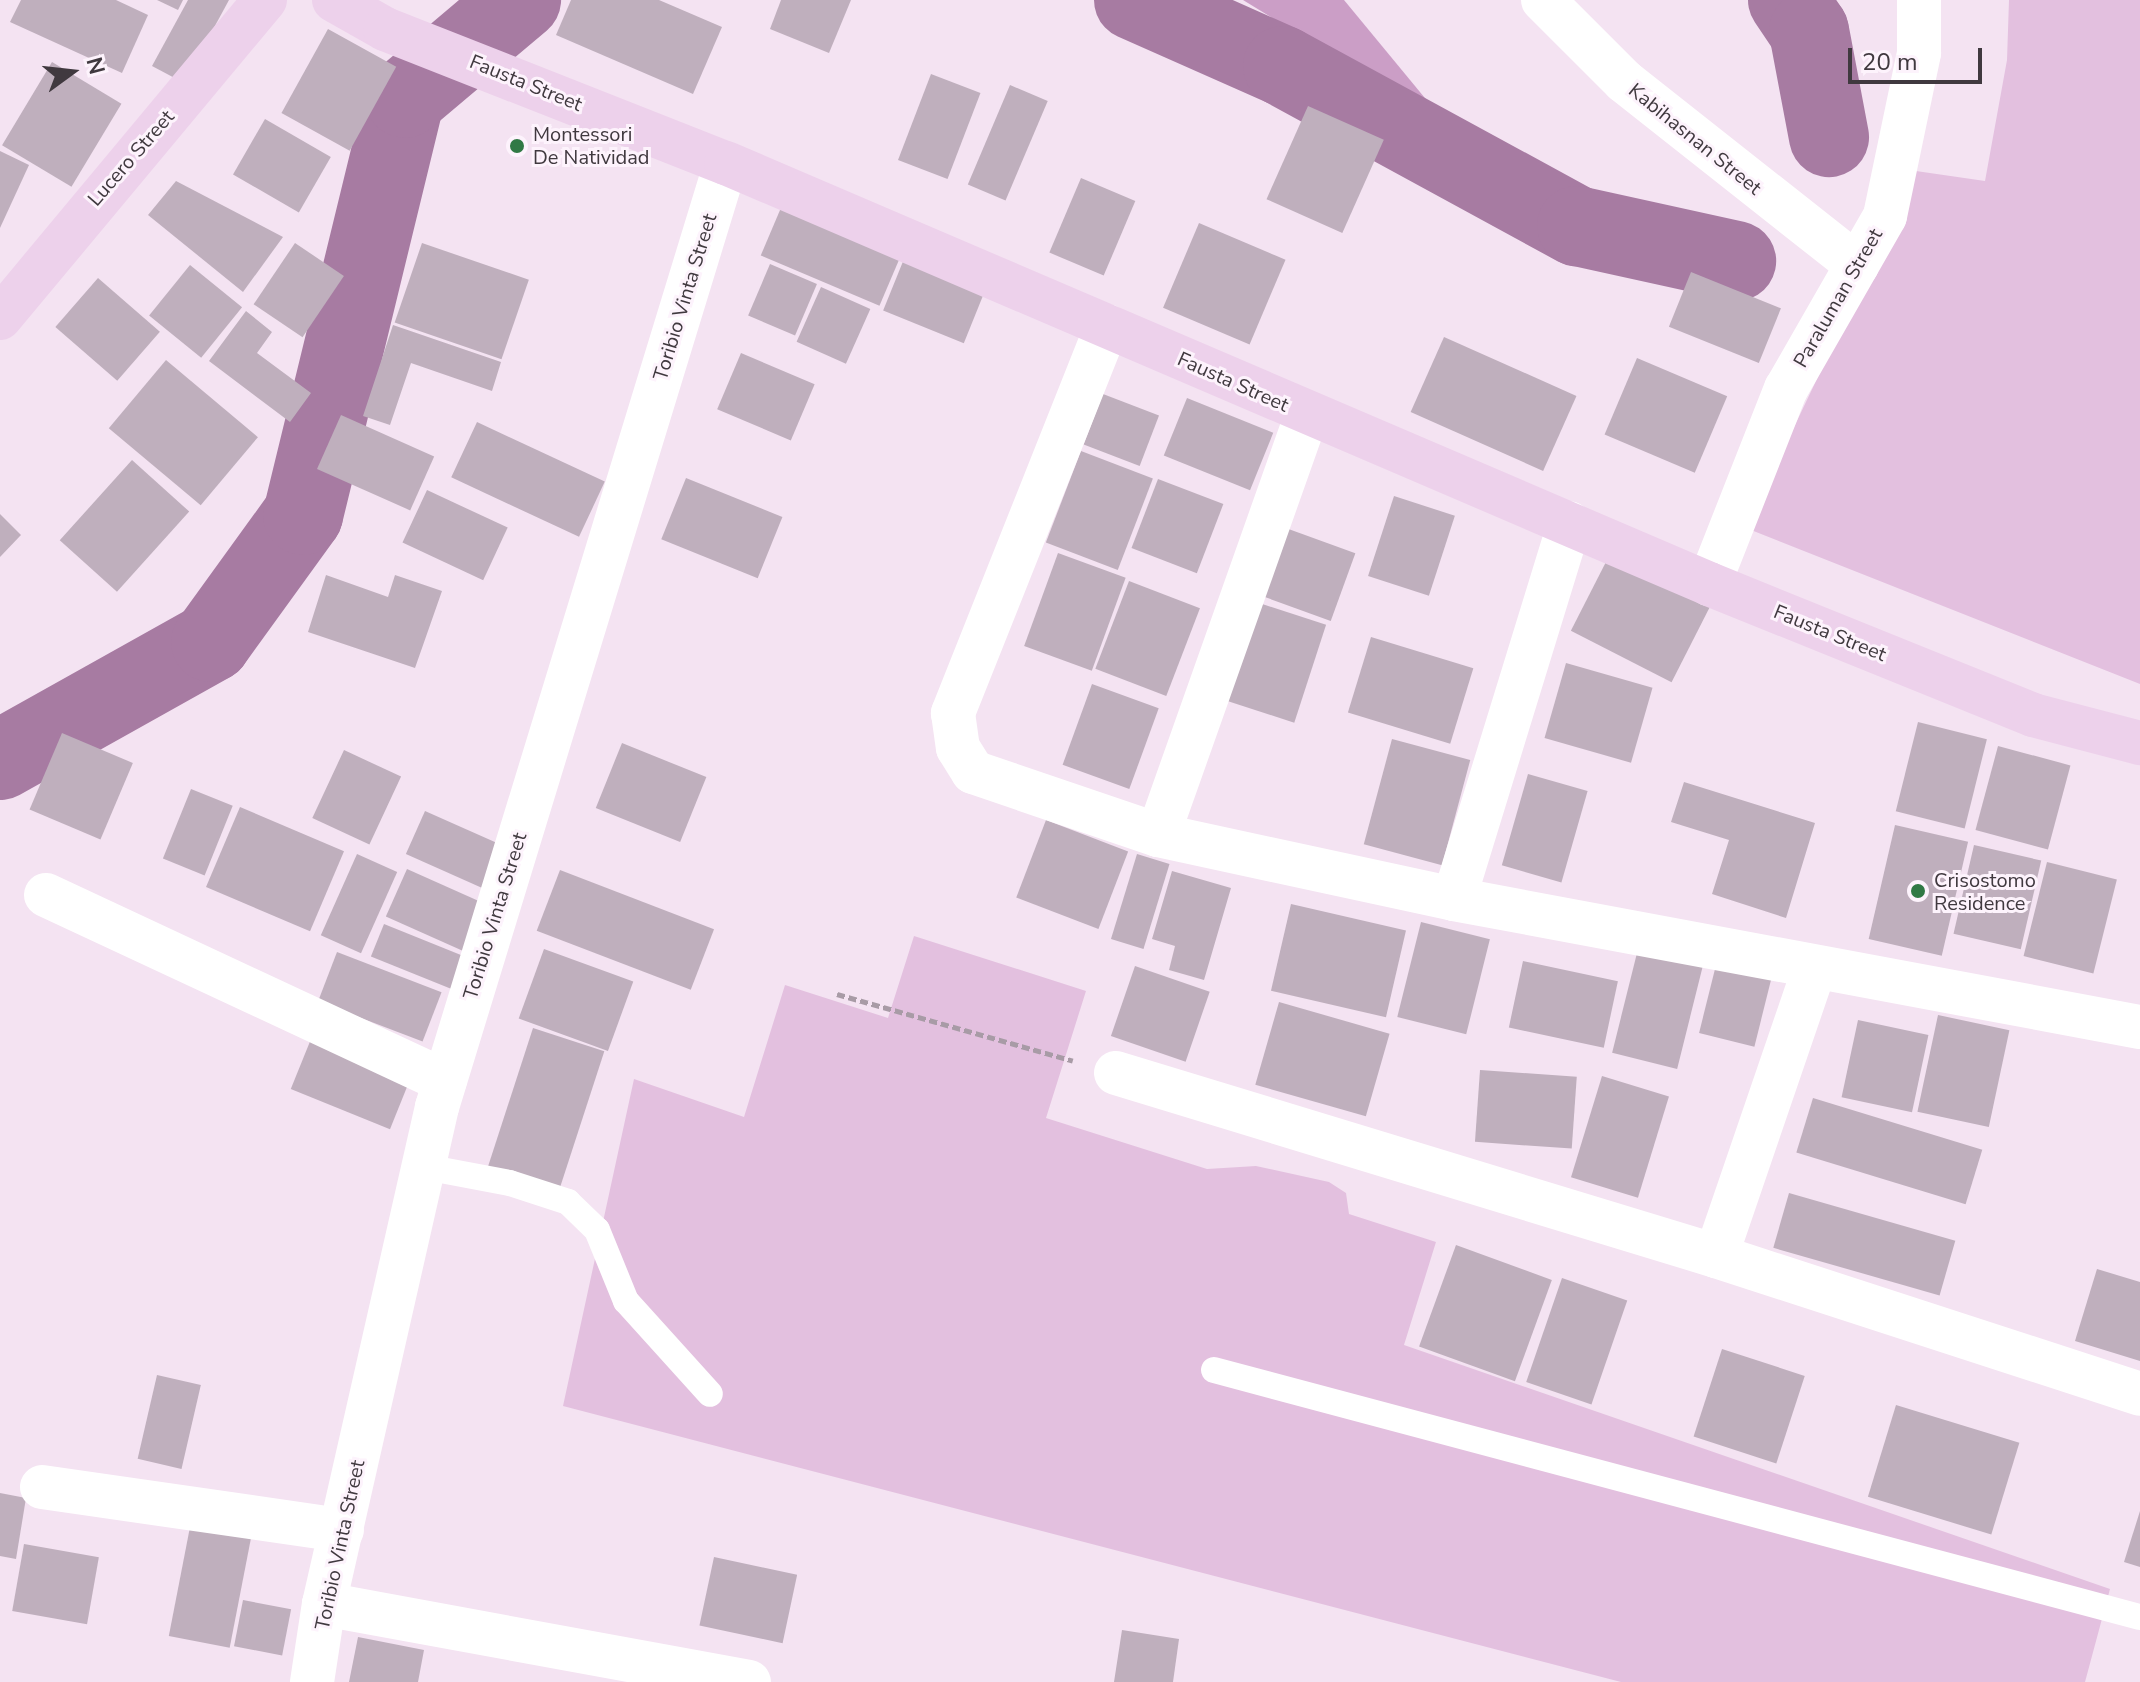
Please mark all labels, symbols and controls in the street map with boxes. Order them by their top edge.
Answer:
north arrow [32,32,112,112]
scale bar [1852,32,1986,82]
text: 20 m [1862,46,1918,78]
street label: Fausta Street [466,50,586,116]
text: N [79,54,112,78]
street label: Kabihasnan Street [1624,78,1766,200]
street label: Lucero Street [83,105,179,211]
place label: Montessori De Natividad [533,122,650,169]
marker: Montessori De Natividad [508,137,526,155]
street label: Toribio Vinta Street [648,211,722,383]
street label: Paraluman Street [1789,224,1887,372]
street label: Fausta Street [1174,347,1292,417]
street label: Fausta Street [1770,600,1890,666]
street label: Toribio Vinta Street [458,830,532,1002]
place label: Crisostomo Residence [1934,868,2036,915]
marker: Crisostomo Residence [1909,882,1927,900]
street label: Toribio Vinta Street [310,1458,370,1632]

